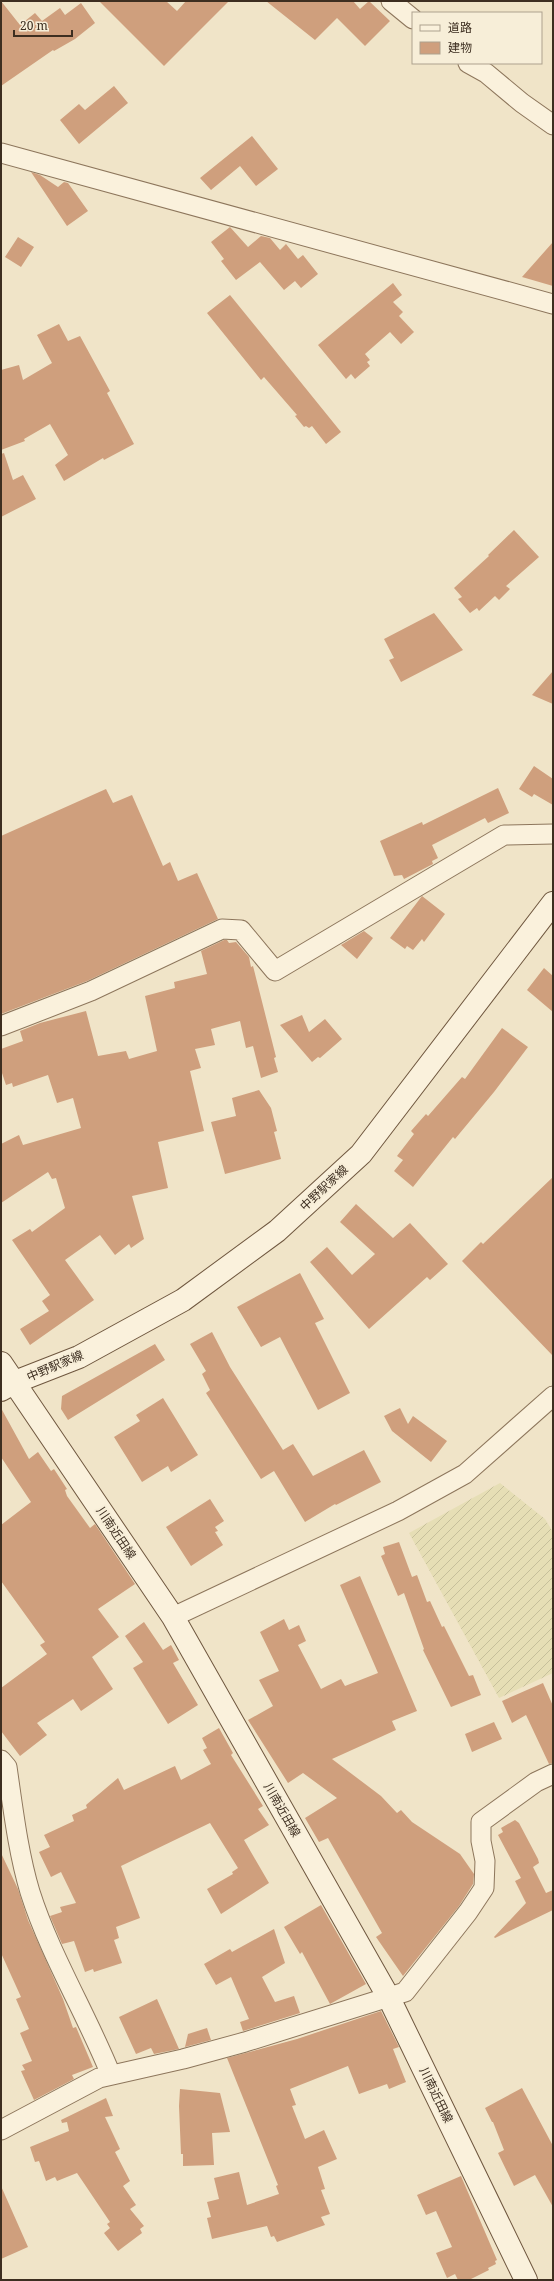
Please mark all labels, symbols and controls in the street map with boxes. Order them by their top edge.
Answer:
scale bar [14,12,72,38]
legend [412,12,542,64]
text: 20 m [20,17,48,34]
text: 道路 [448,19,472,36]
text: 建物 [448,39,472,56]
street label: 中野駅家線 [296,1161,351,1214]
street label: 中野駅家線 [24,1346,86,1385]
street label: 川南近田線 [93,1503,140,1562]
street label: 川南近田線 [260,1780,305,1840]
street label: 川南近田線 [416,2064,457,2125]

